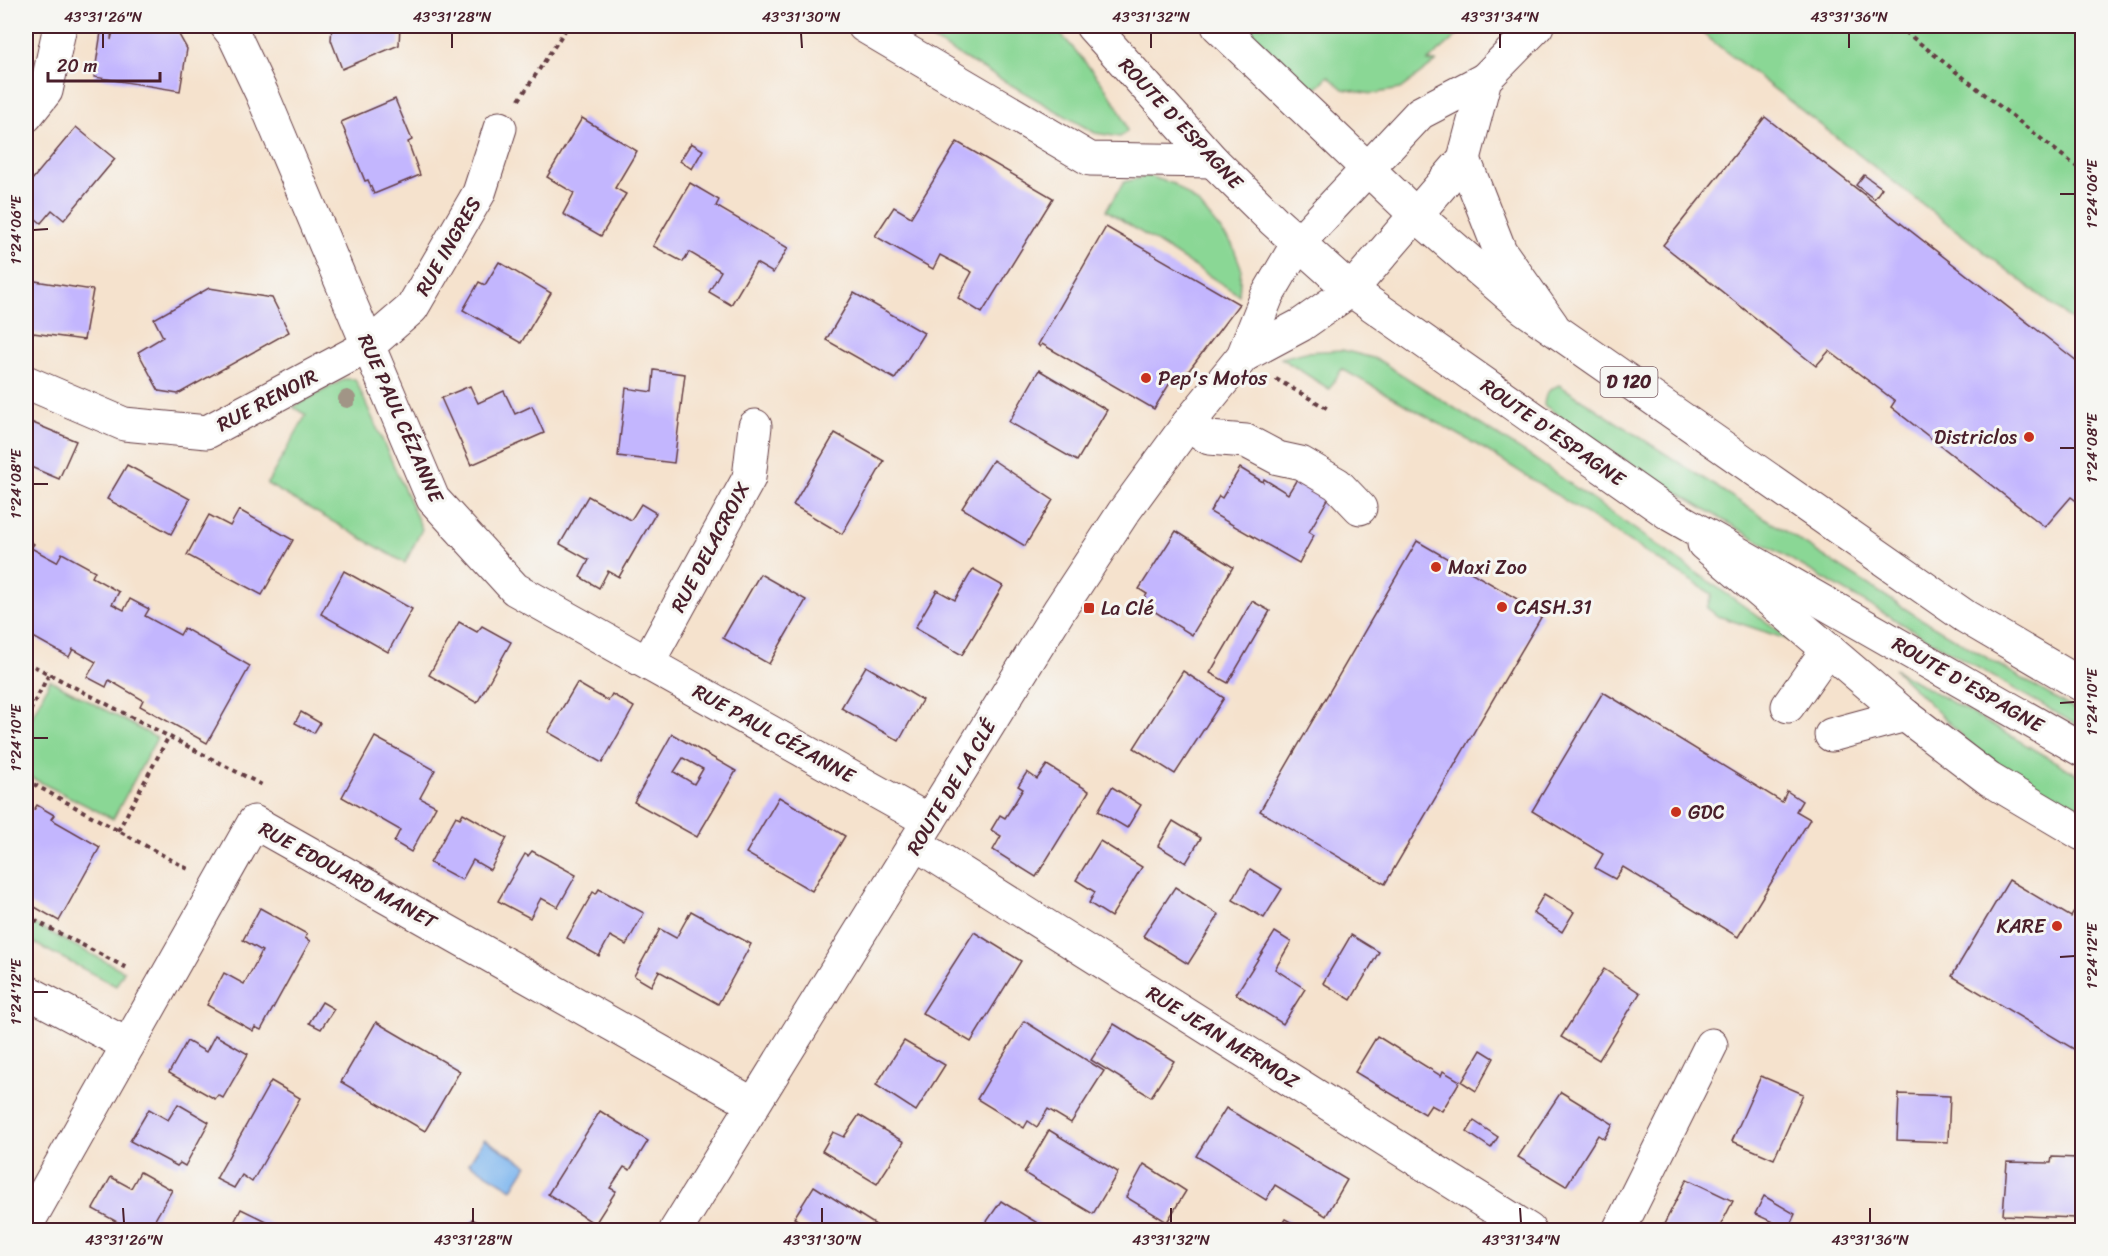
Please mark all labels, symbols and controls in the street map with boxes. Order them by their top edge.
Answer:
text: 43°31'26"N [64,4,143,30]
text: 43°31'28"N [413,4,492,30]
text: 43°31'30"N [762,4,841,30]
text: 43°31'32"N [1112,4,1190,30]
text: 43°31'34"N [1461,4,1540,30]
text: 43°31'36"N [1810,4,1888,30]
scale bar [48,45,160,83]
street label: ROUTE D'ESPAGNE [1110,49,1253,199]
text: 20 m [57,50,97,82]
text: 1°24'06"E [2079,158,2105,229]
street label: RUE INGRES [406,189,491,303]
text: 1°24'06"E [3,194,29,265]
street label: RUE PAUL CÉZANNE [348,328,454,510]
street label: RUE RENOIR [210,359,324,442]
place label: Pep's Motos [1158,361,1268,396]
road number: D 120 [1600,367,1658,397]
street label: ROUTE D'ESPAGNE [1473,369,1634,497]
marker: Pep's Motos [1139,371,1153,385]
text: 1°24'08"E [2079,412,2105,483]
place label: Districlos [1934,420,2018,455]
marker: Districlos [2022,430,2036,444]
text: 1°24'08"E [3,448,29,519]
street label: RUE DELACROIX [661,475,760,619]
place label: Maxi Zoo [1448,550,1527,585]
marker: Maxi Zoo [1429,560,1443,574]
place label: CASH.31 [1514,590,1592,625]
place label: La Clé [1101,591,1154,626]
marker: CASH.31 [1495,600,1509,614]
marker: La Clé [1082,601,1096,615]
street label: ROUTE D'ESPAGNE [1885,627,2052,743]
text: 1°24'10"E [2079,667,2105,735]
street label: RUE PAUL CÉZANNE [686,674,863,794]
text: 1°24'10"E [3,703,29,771]
street label: ROUTE DE LA CLÉ [897,711,1007,862]
place label: GDC [1688,795,1724,830]
marker: GDC [1669,805,1683,819]
street label: RUE EDOUARD MANET [252,812,445,940]
place label: KARE [1996,909,2047,944]
marker: KARE [2050,919,2064,933]
text: 1°24'12"E [2079,921,2105,989]
text: 1°24'12"E [3,957,29,1025]
street label: RUE JEAN MERMOZ [1139,976,1306,1099]
text: 43°31'26"N [85,1227,164,1253]
text: 43°31'28"N [434,1227,513,1253]
text: 43°31'30"N [783,1227,862,1253]
text: 43°31'32"N [1132,1227,1210,1253]
text: 43°31'34"N [1482,1227,1561,1253]
text: 43°31'36"N [1831,1227,1909,1253]

